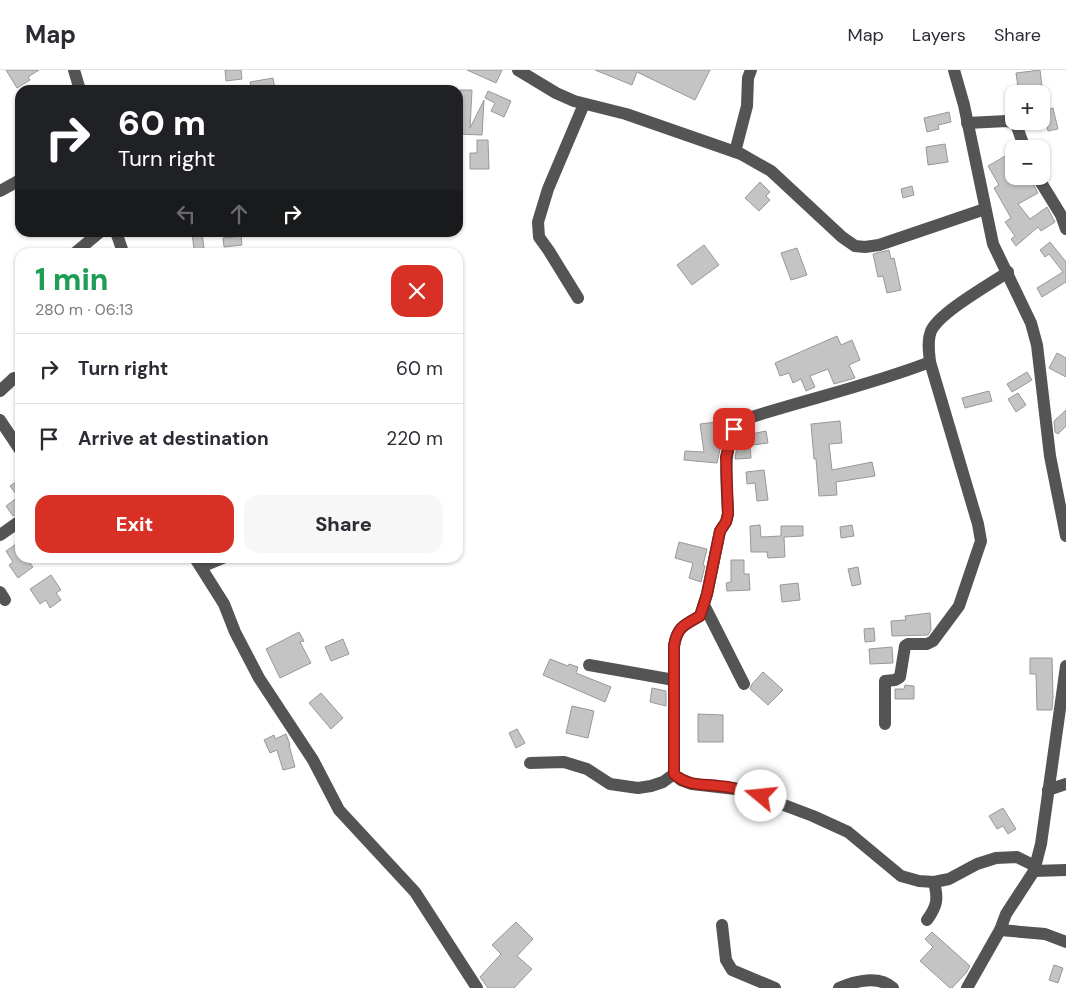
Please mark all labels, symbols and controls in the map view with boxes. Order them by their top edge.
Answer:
text: Map [25,19,76,50]
text: Map [848,23,884,47]
text: Layers [912,23,966,47]
text: Share [994,23,1041,47]
map controls [1005,85,1050,185]
button: + [1005,85,1050,130]
text: 60 m [118,100,206,146]
icon: right [35,105,100,170]
button: − [1005,140,1050,185]
text: Turn right [118,144,215,173]
icon: left [172,200,200,228]
icon: ahead [225,200,253,228]
icon: right [278,200,306,228]
text: 1 min [35,260,108,299]
button: close [391,265,443,317]
text: 280 m · 06:13 [35,299,133,320]
icon: right [35,355,63,383]
text: Turn right [78,356,168,381]
text: 60 m [396,356,443,381]
pin [713,408,755,450]
icon: arrive [720,415,748,443]
icon: arrive [35,425,63,453]
text: Arrive at destination [78,426,269,451]
text: 220 m [386,426,443,451]
button: Exit [35,495,234,553]
button: Share [244,495,443,553]
position arrow [734,769,786,821]

